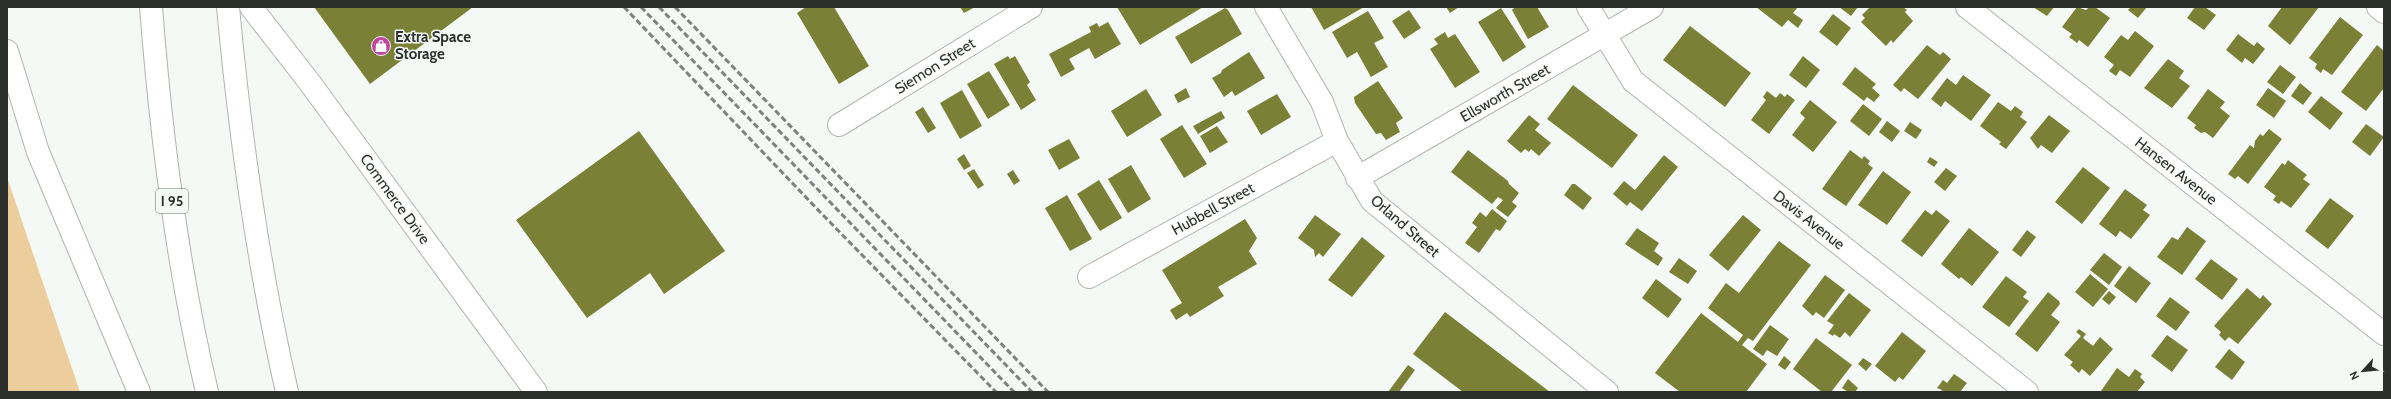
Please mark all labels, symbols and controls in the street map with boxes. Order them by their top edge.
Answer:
place label: Extra Space Storage [395,28,471,63]
street label: Siemon Street [892,34,978,98]
shop icon: Extra Space Storage [370,35,392,57]
street label: Ellsworth Street [1457,60,1553,126]
street label: Hansen Avenue [2131,133,2221,209]
street label: Commerce Drive [356,150,434,248]
street label: Hubbell Street [1169,179,1257,239]
street label: Davis Avenue [1770,187,1848,254]
road number: I 95 [156,189,188,213]
street label: Orland Street [1367,191,1443,261]
north arrow [2343,351,2383,391]
text: N [2346,369,2362,382]

